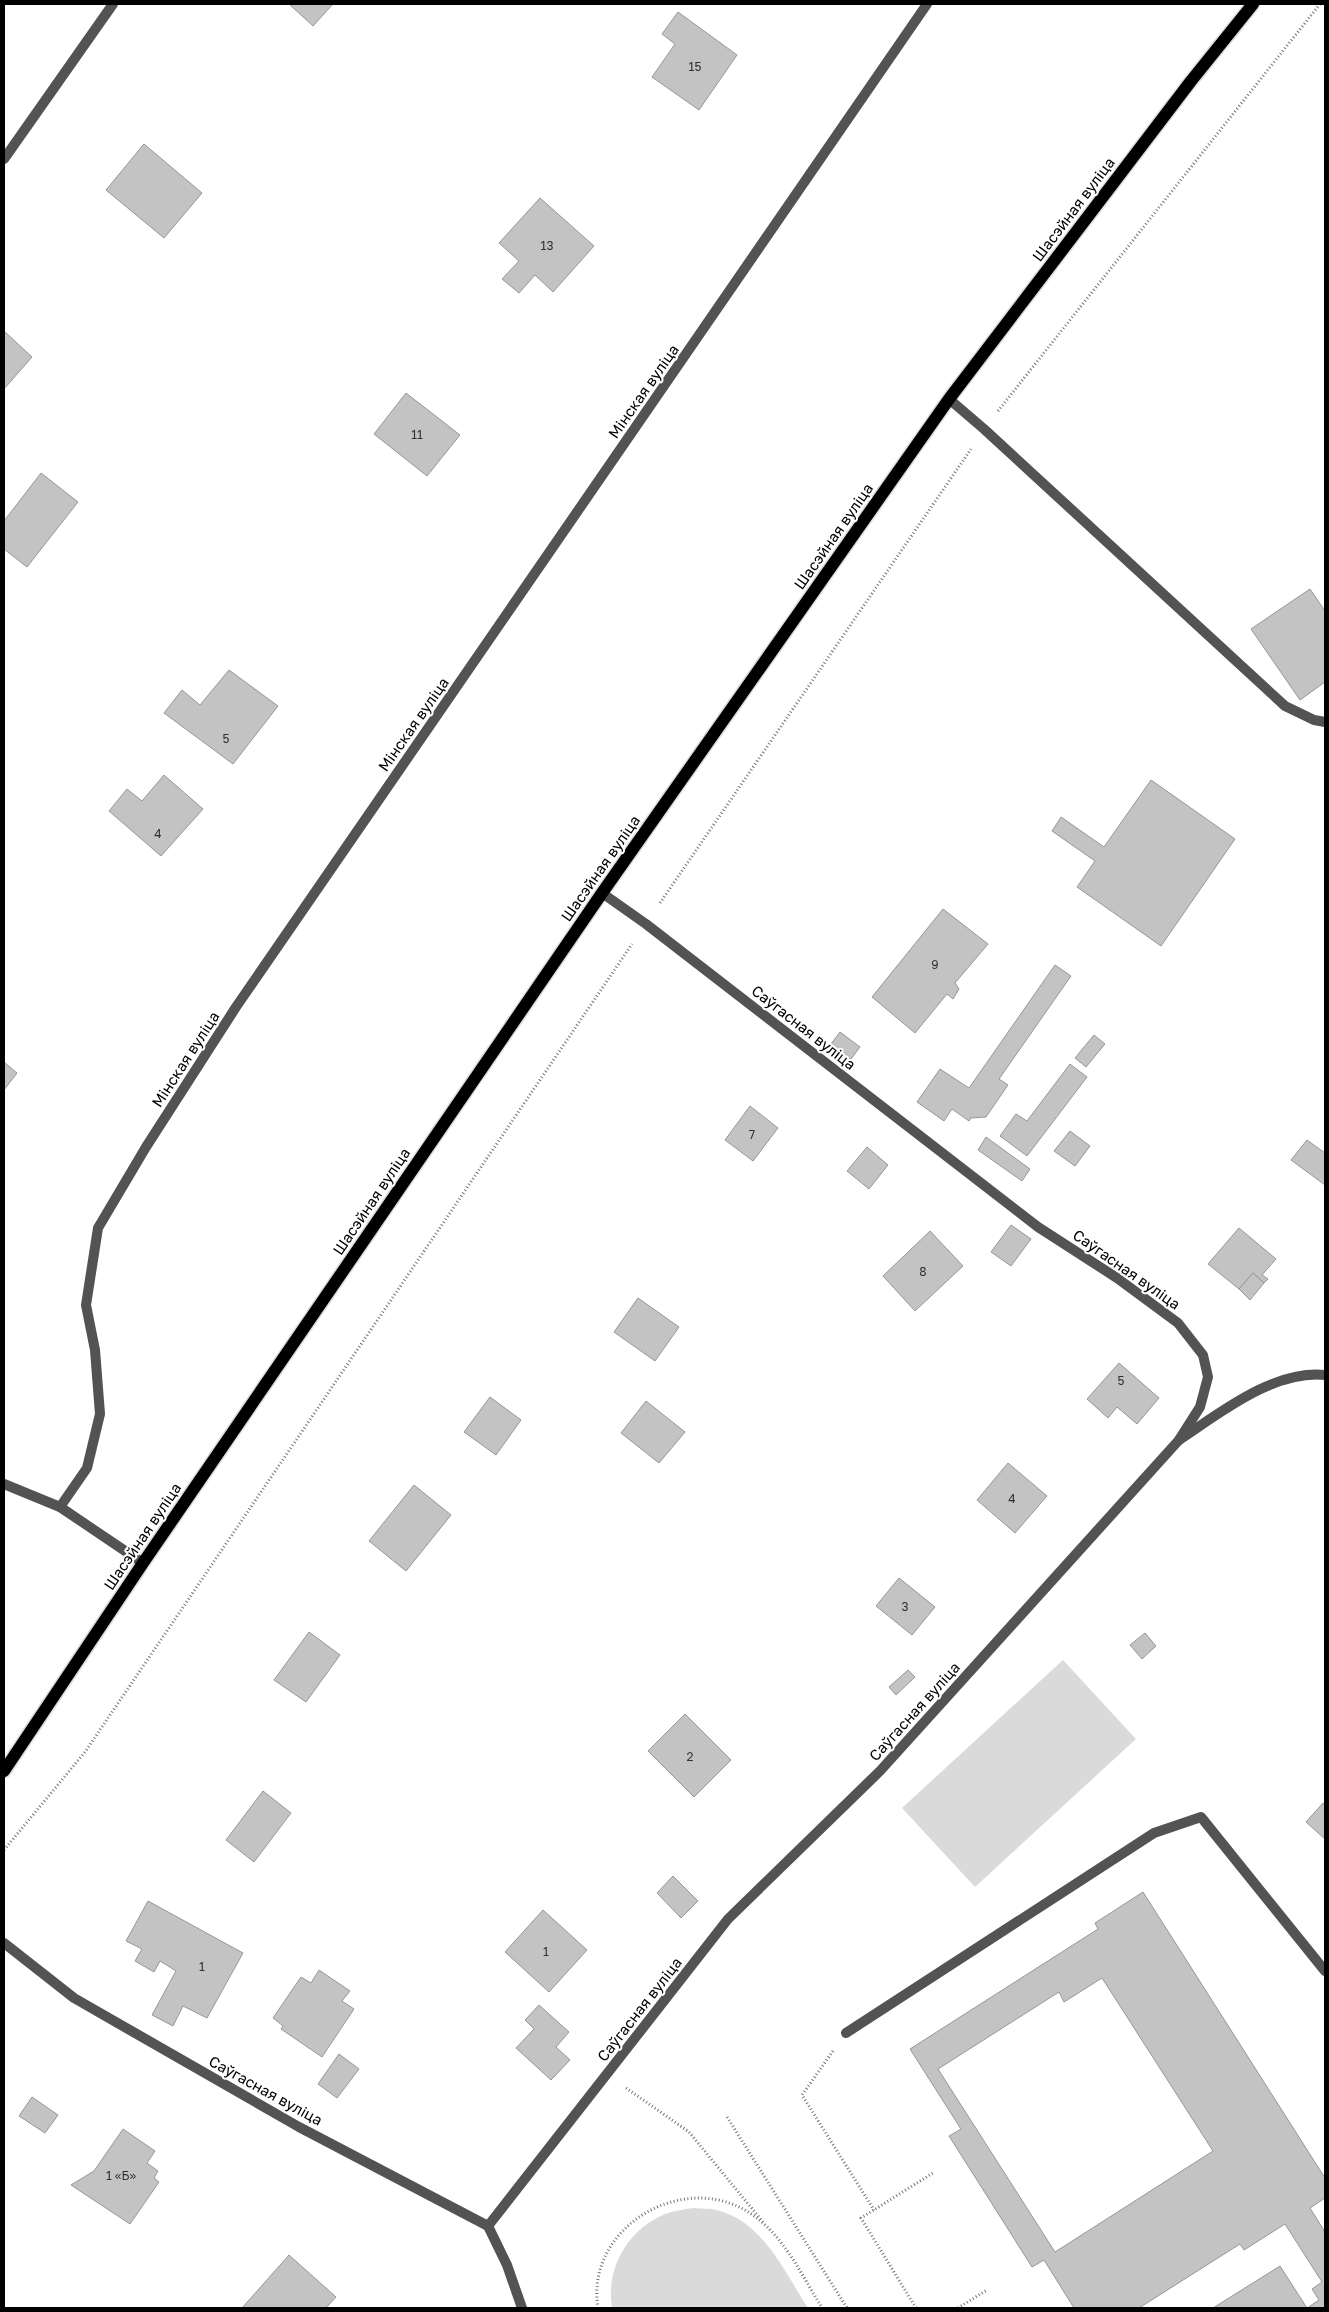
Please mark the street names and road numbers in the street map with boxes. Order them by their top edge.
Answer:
street label: Шасэйная вуліца [1028,153,1118,265]
street label: Мінская вуліца [604,341,682,441]
street label: Шасэйная вуліца [790,479,876,593]
street label: Мінская вуліца [374,674,452,774]
street label: Шасэйная вуліца [557,811,643,925]
street label: Саўгасная вуліца [748,981,860,1073]
street label: Мінская вуліца [147,1008,223,1110]
street label: Шасэйная вуліца [328,1144,414,1258]
street label: Саўгасная вуліца [1070,1225,1184,1313]
street label: Шасэйная вуліца [99,1479,185,1593]
street label: Саўгасная вуліца [865,1658,963,1764]
street label: Саўгасная вуліца [593,1953,685,2065]
street label: Саўгасная вуліца [206,2051,326,2129]

